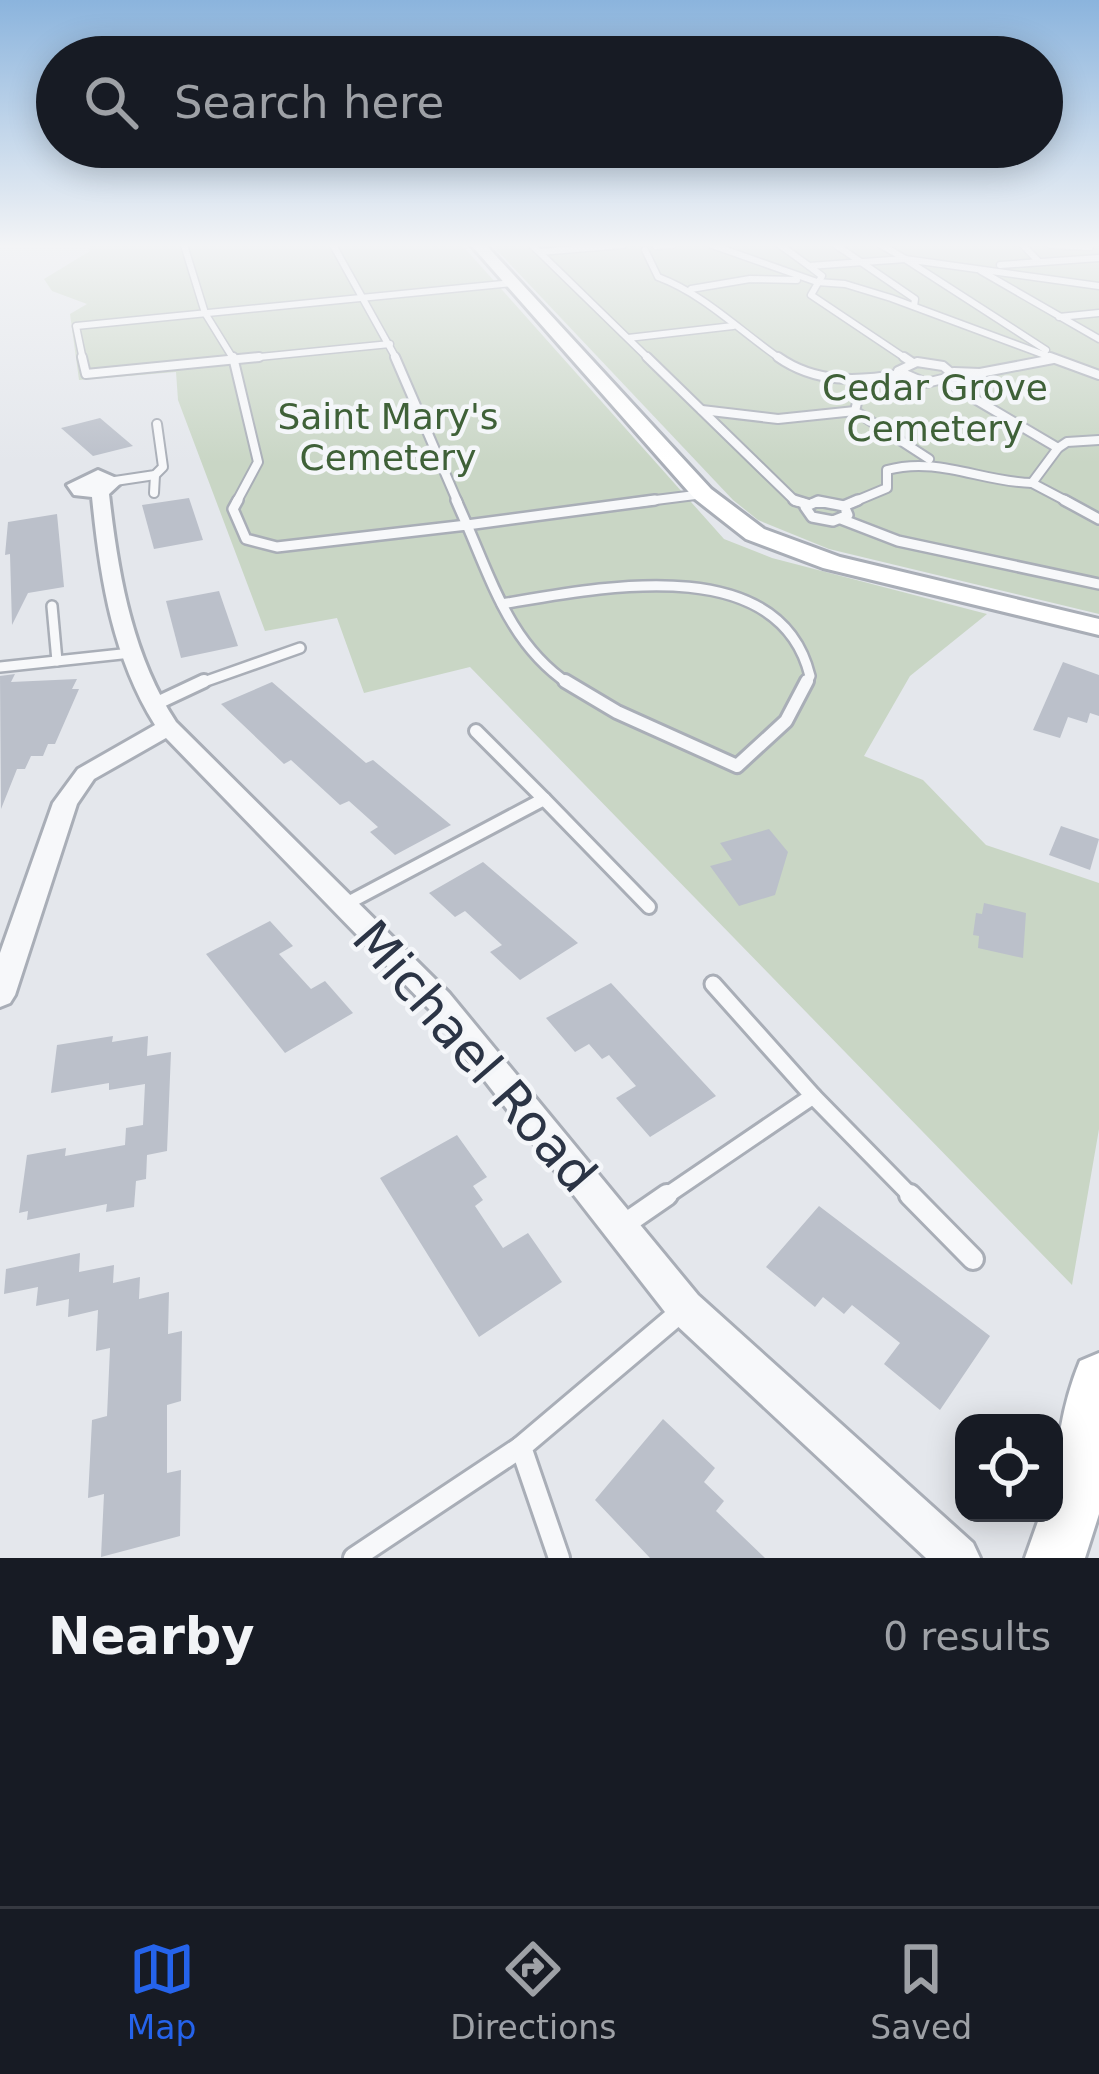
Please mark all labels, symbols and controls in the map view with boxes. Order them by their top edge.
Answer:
search box [36,36,1063,168]
icon: search [78,69,144,135]
text: Search here [174,76,444,129]
park label: Cedar Grove Cemetery [822,367,1048,449]
park label: Saint Mary's Cemetery [277,396,499,478]
street label: Michael Road [341,909,608,1204]
map controls [955,1414,1063,1522]
button: locate [955,1414,1063,1522]
text: Nearby [48,1607,255,1666]
text: 0 results [883,1614,1051,1659]
tab: Map [127,1936,197,2047]
tab: Directions [450,1936,616,2047]
tab: Saved [870,1936,972,2047]

